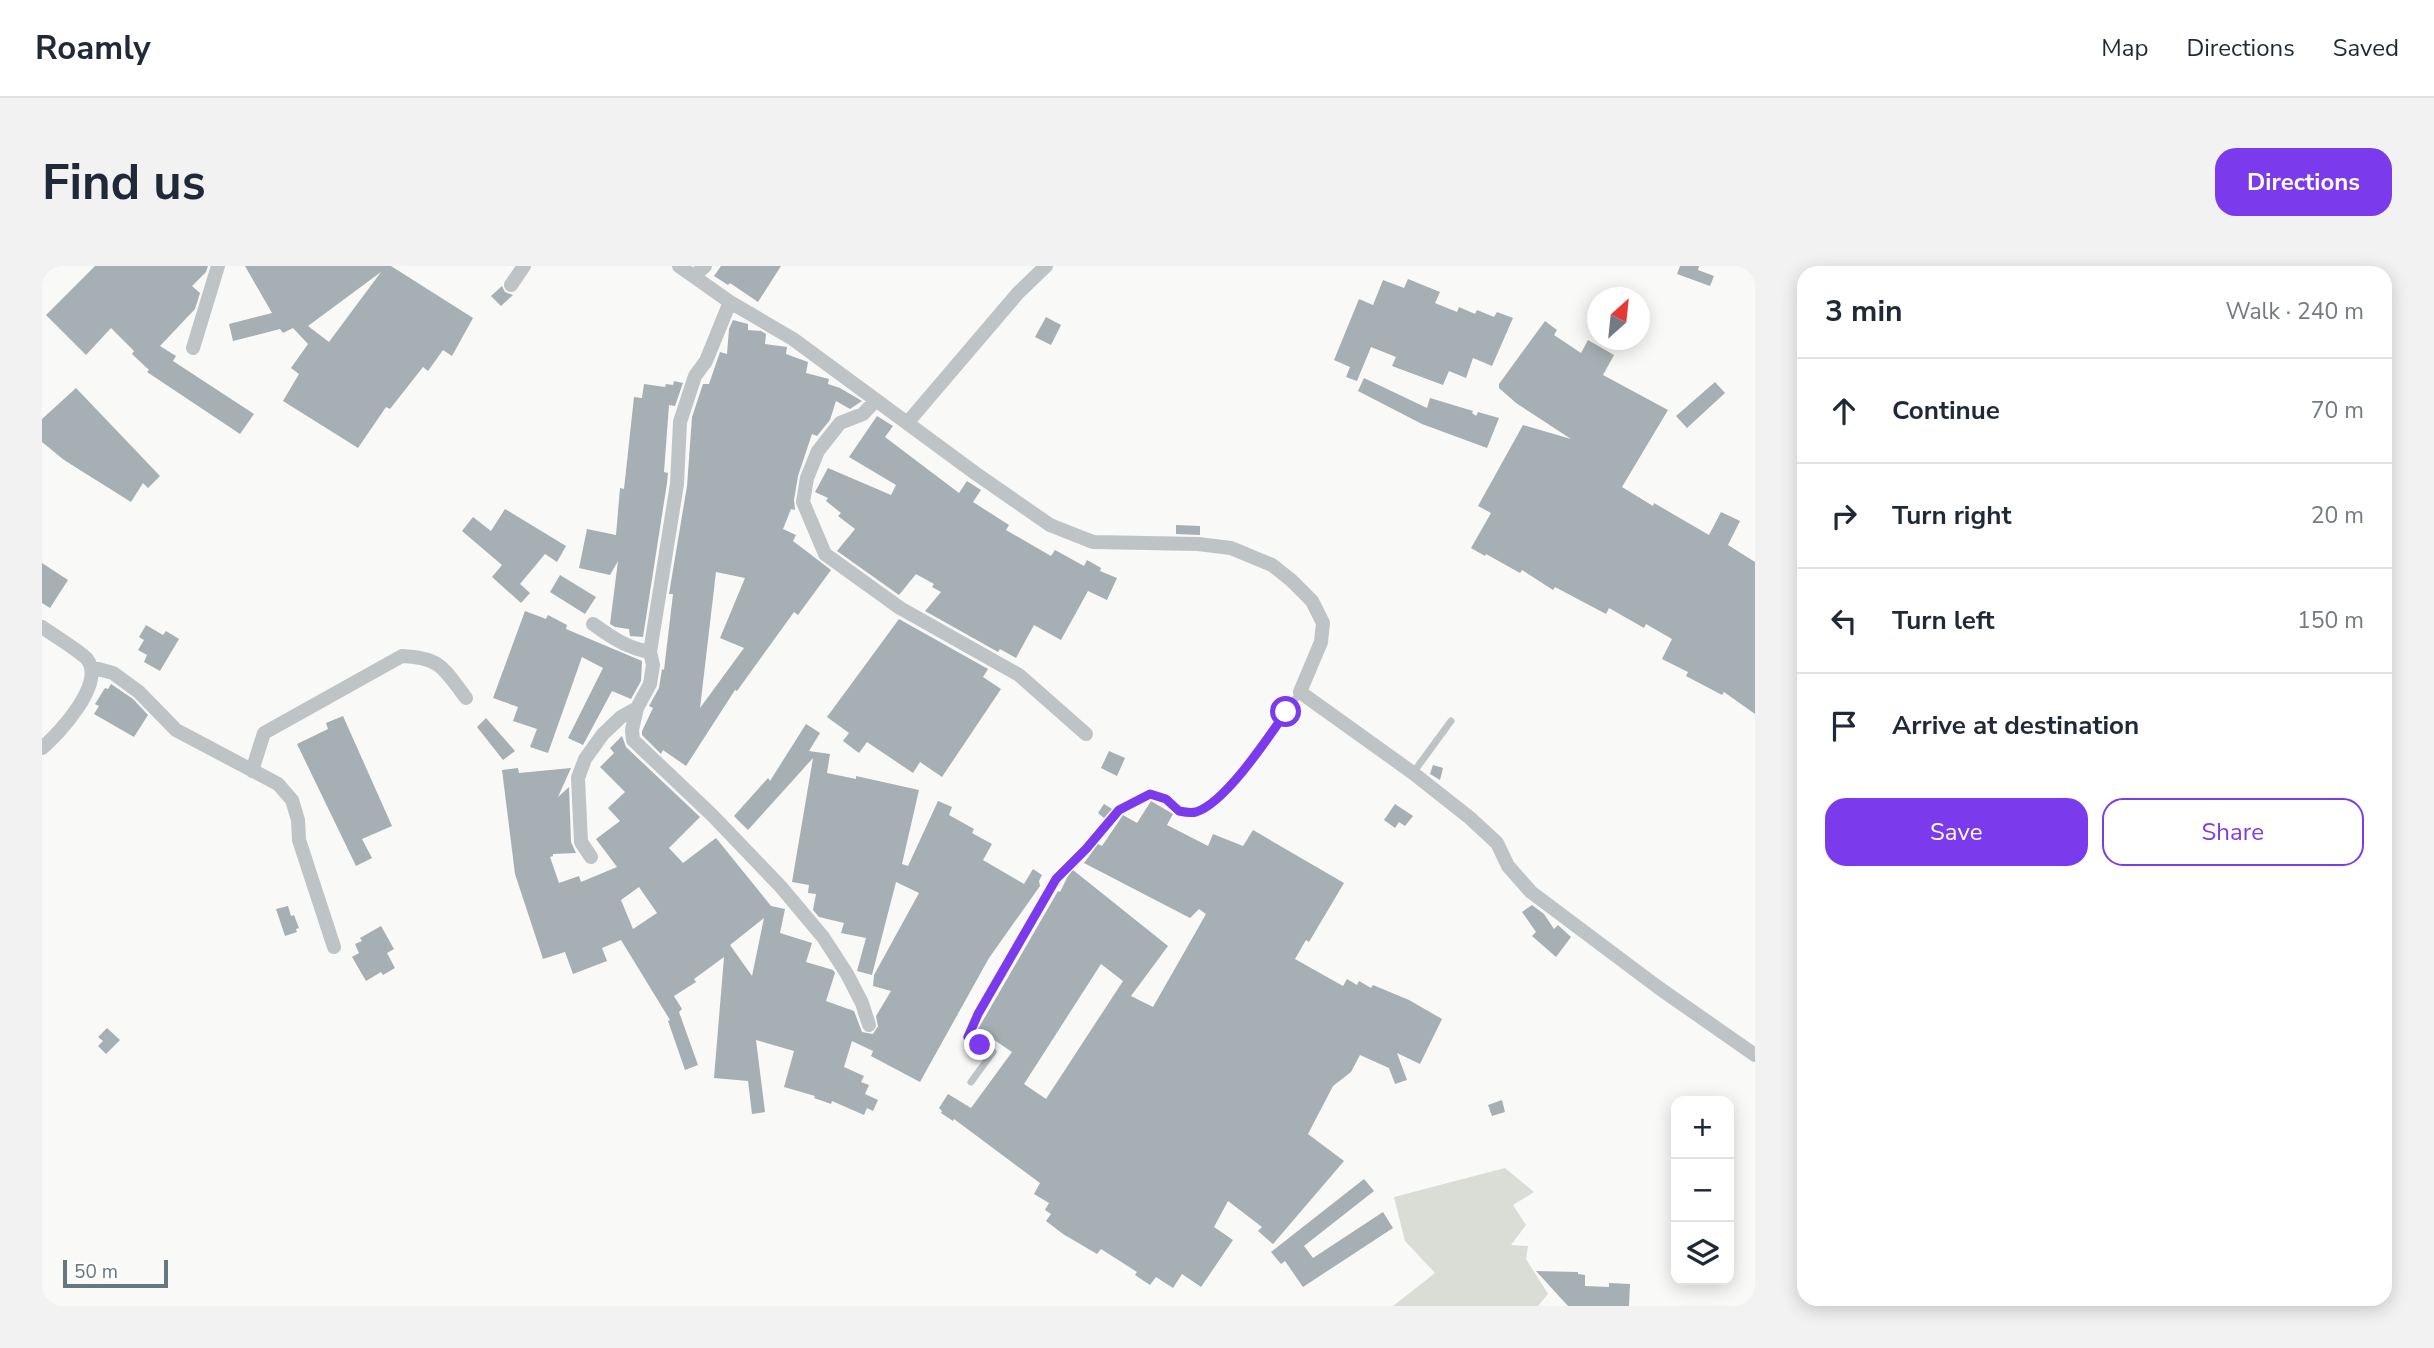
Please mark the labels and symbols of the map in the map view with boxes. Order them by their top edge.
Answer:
north arrow [1587,287,1650,350]
route start [1270,696,1301,727]
route end [964,1029,995,1060]
scale bar [63,1257,168,1289]

